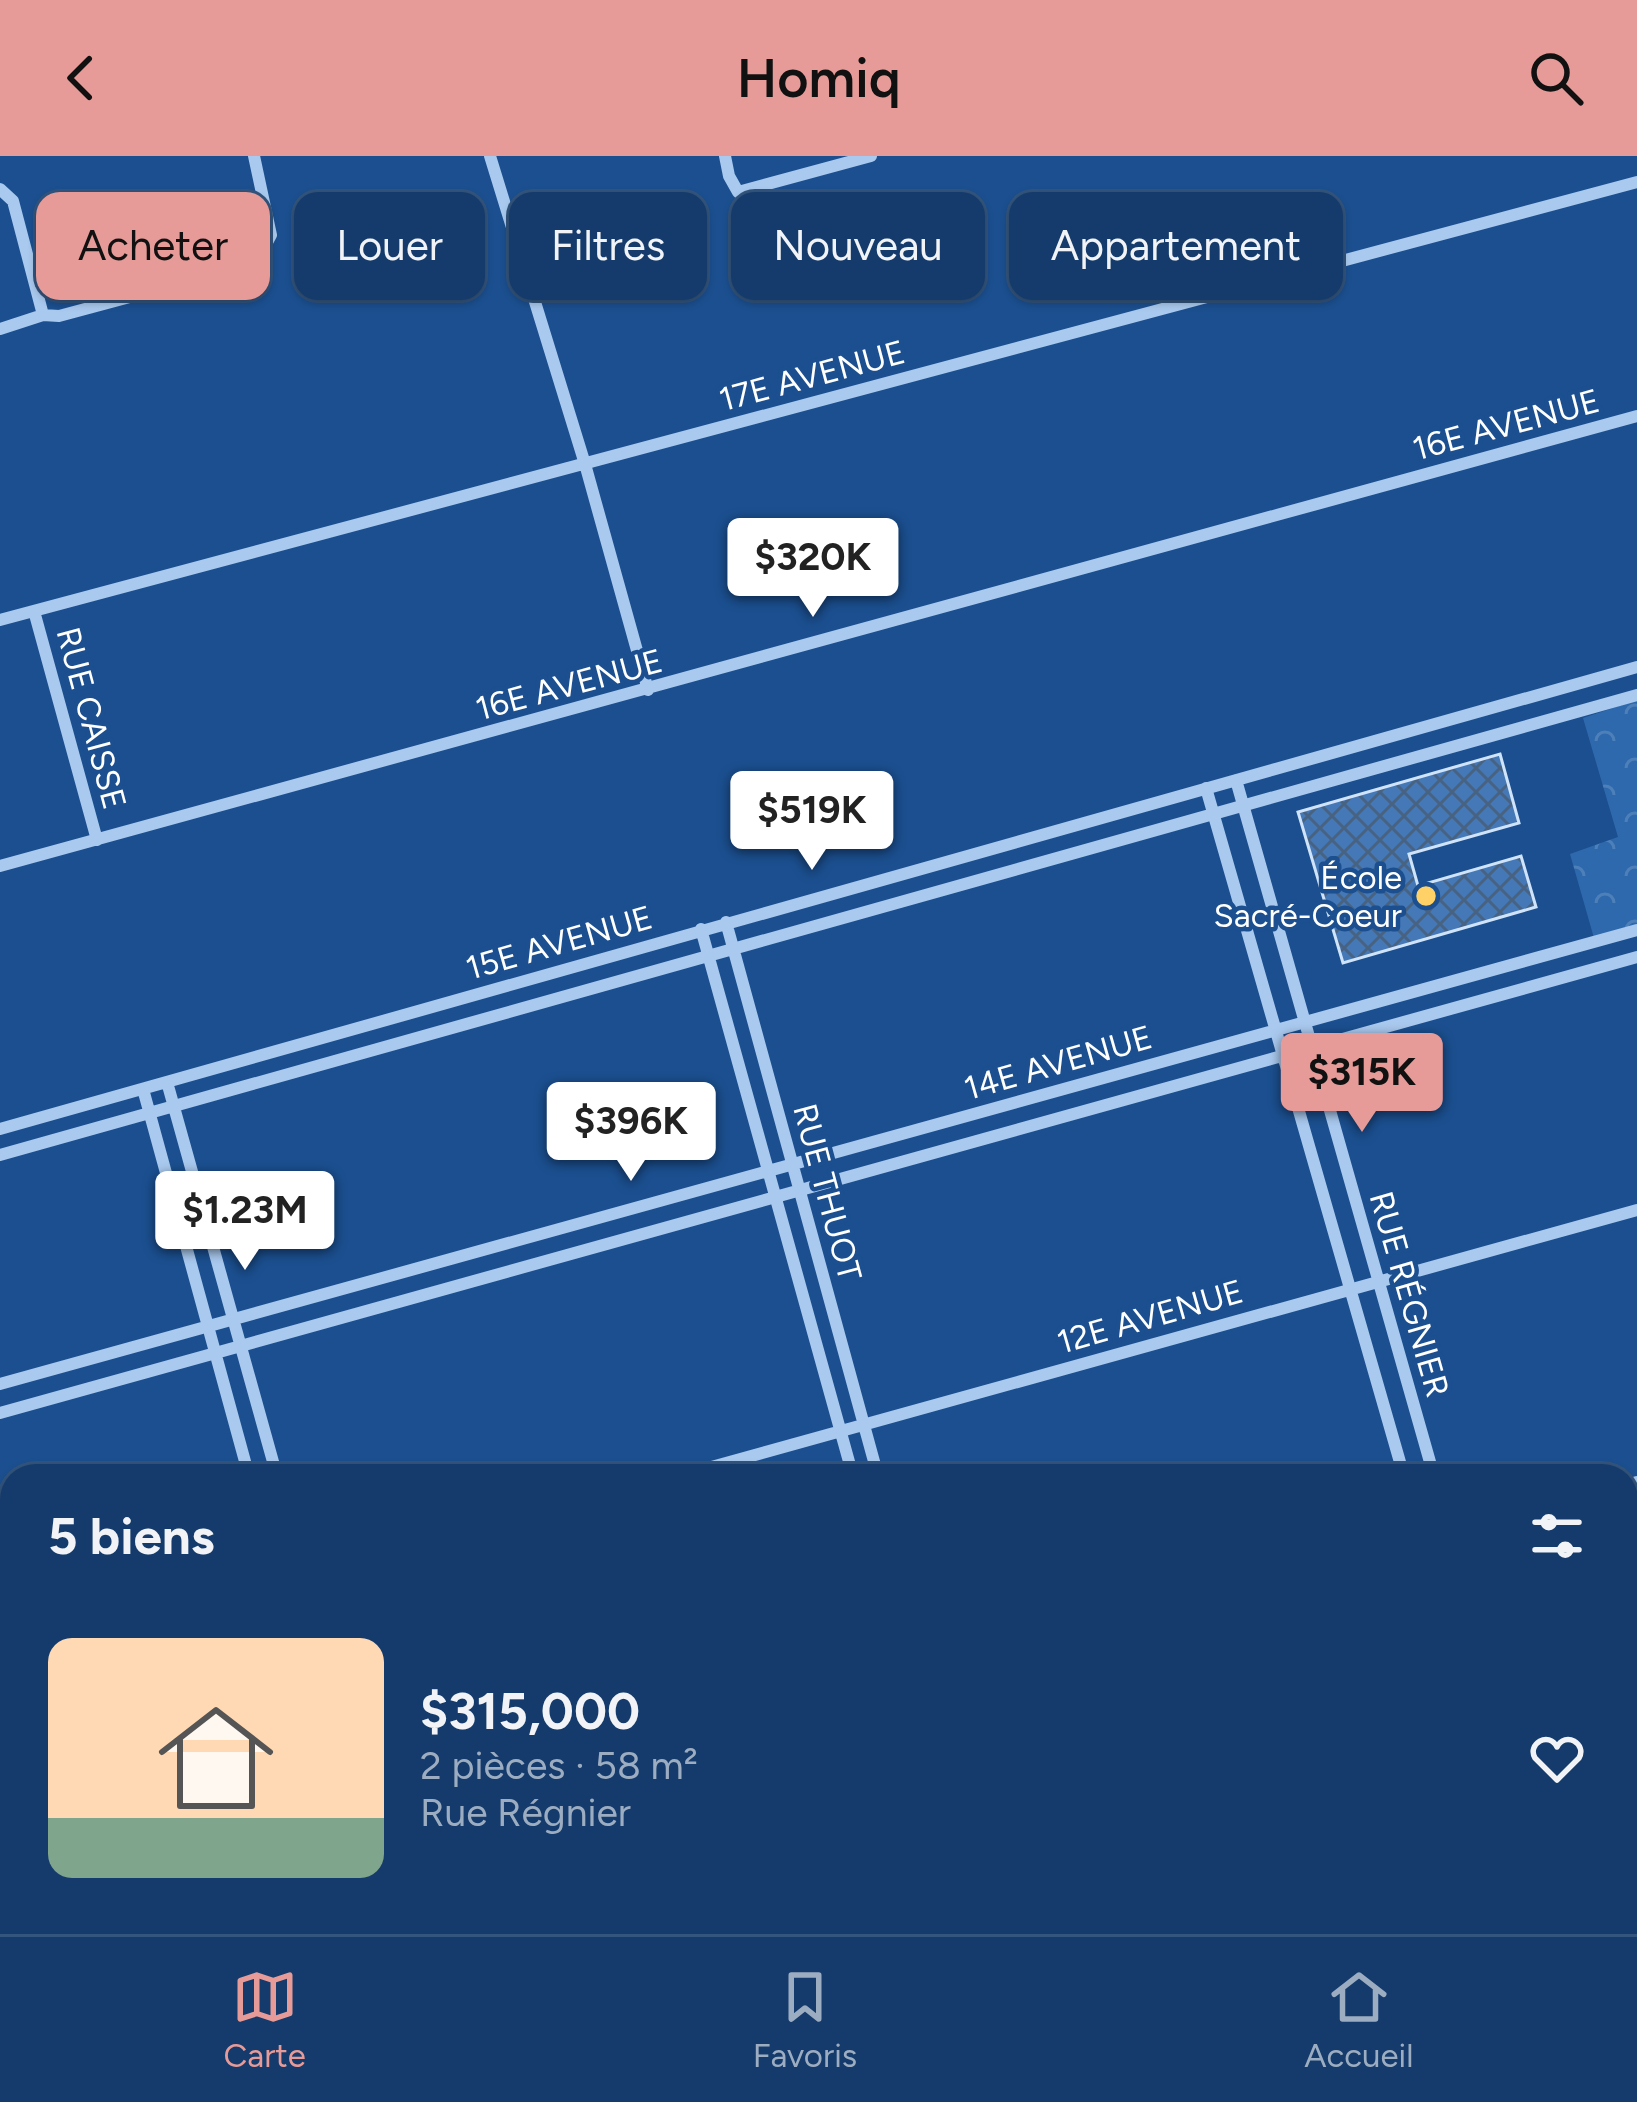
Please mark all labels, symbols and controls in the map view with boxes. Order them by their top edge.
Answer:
icon: back [48,45,114,111]
icon: search [1523,45,1589,111]
text: Homiq [737,46,900,111]
chip: Acheter [36,192,270,300]
chip: Louer [294,192,485,300]
chip: Filtres [509,192,707,300]
chip: Nouveau [731,192,985,300]
chip: Appartement [1009,192,1343,300]
street label: 17E AVENUE [715,332,909,419]
street label: 16E AVENUE [1408,381,1604,468]
pin: $320K [729,518,897,620]
text: $320K [754,533,872,580]
street label: RUE CAISSE [49,623,135,813]
street label: 16E AVENUE [471,641,667,728]
pin: $519K [728,771,896,873]
text: $519K [757,786,867,833]
place label: École Sacré-Coeur [1214,858,1402,935]
marker: École Sacré-Coeur [1413,883,1439,909]
street label: 15E AVENUE [461,897,657,988]
street label: 14E AVENUE [960,1017,1157,1108]
pin: $315K [1278,1033,1446,1135]
text: $315K [1308,1048,1416,1095]
pin: $396K [547,1082,715,1184]
text: $396K [574,1097,688,1144]
street label: RUE THUOT [785,1099,870,1285]
pin: $1.23M [147,1171,343,1273]
text: $1.23M [182,1186,308,1233]
street label: RUE RÉGNIER [1362,1187,1457,1401]
street label: 12E AVENUE [1053,1271,1248,1362]
icon: filters [1524,1503,1590,1569]
text: 5 biens [48,1506,215,1567]
text: $315,000 [420,1681,640,1742]
icon: home [144,1686,288,1830]
icon: heart [1524,1725,1590,1791]
text: 2 pièces · 58 m² [420,1742,698,1789]
text: Rue Régnier [420,1789,631,1836]
tab: Carte [224,1964,306,2075]
tab: Favoris [753,1964,857,2075]
tab: Accueil [1304,1964,1413,2075]

